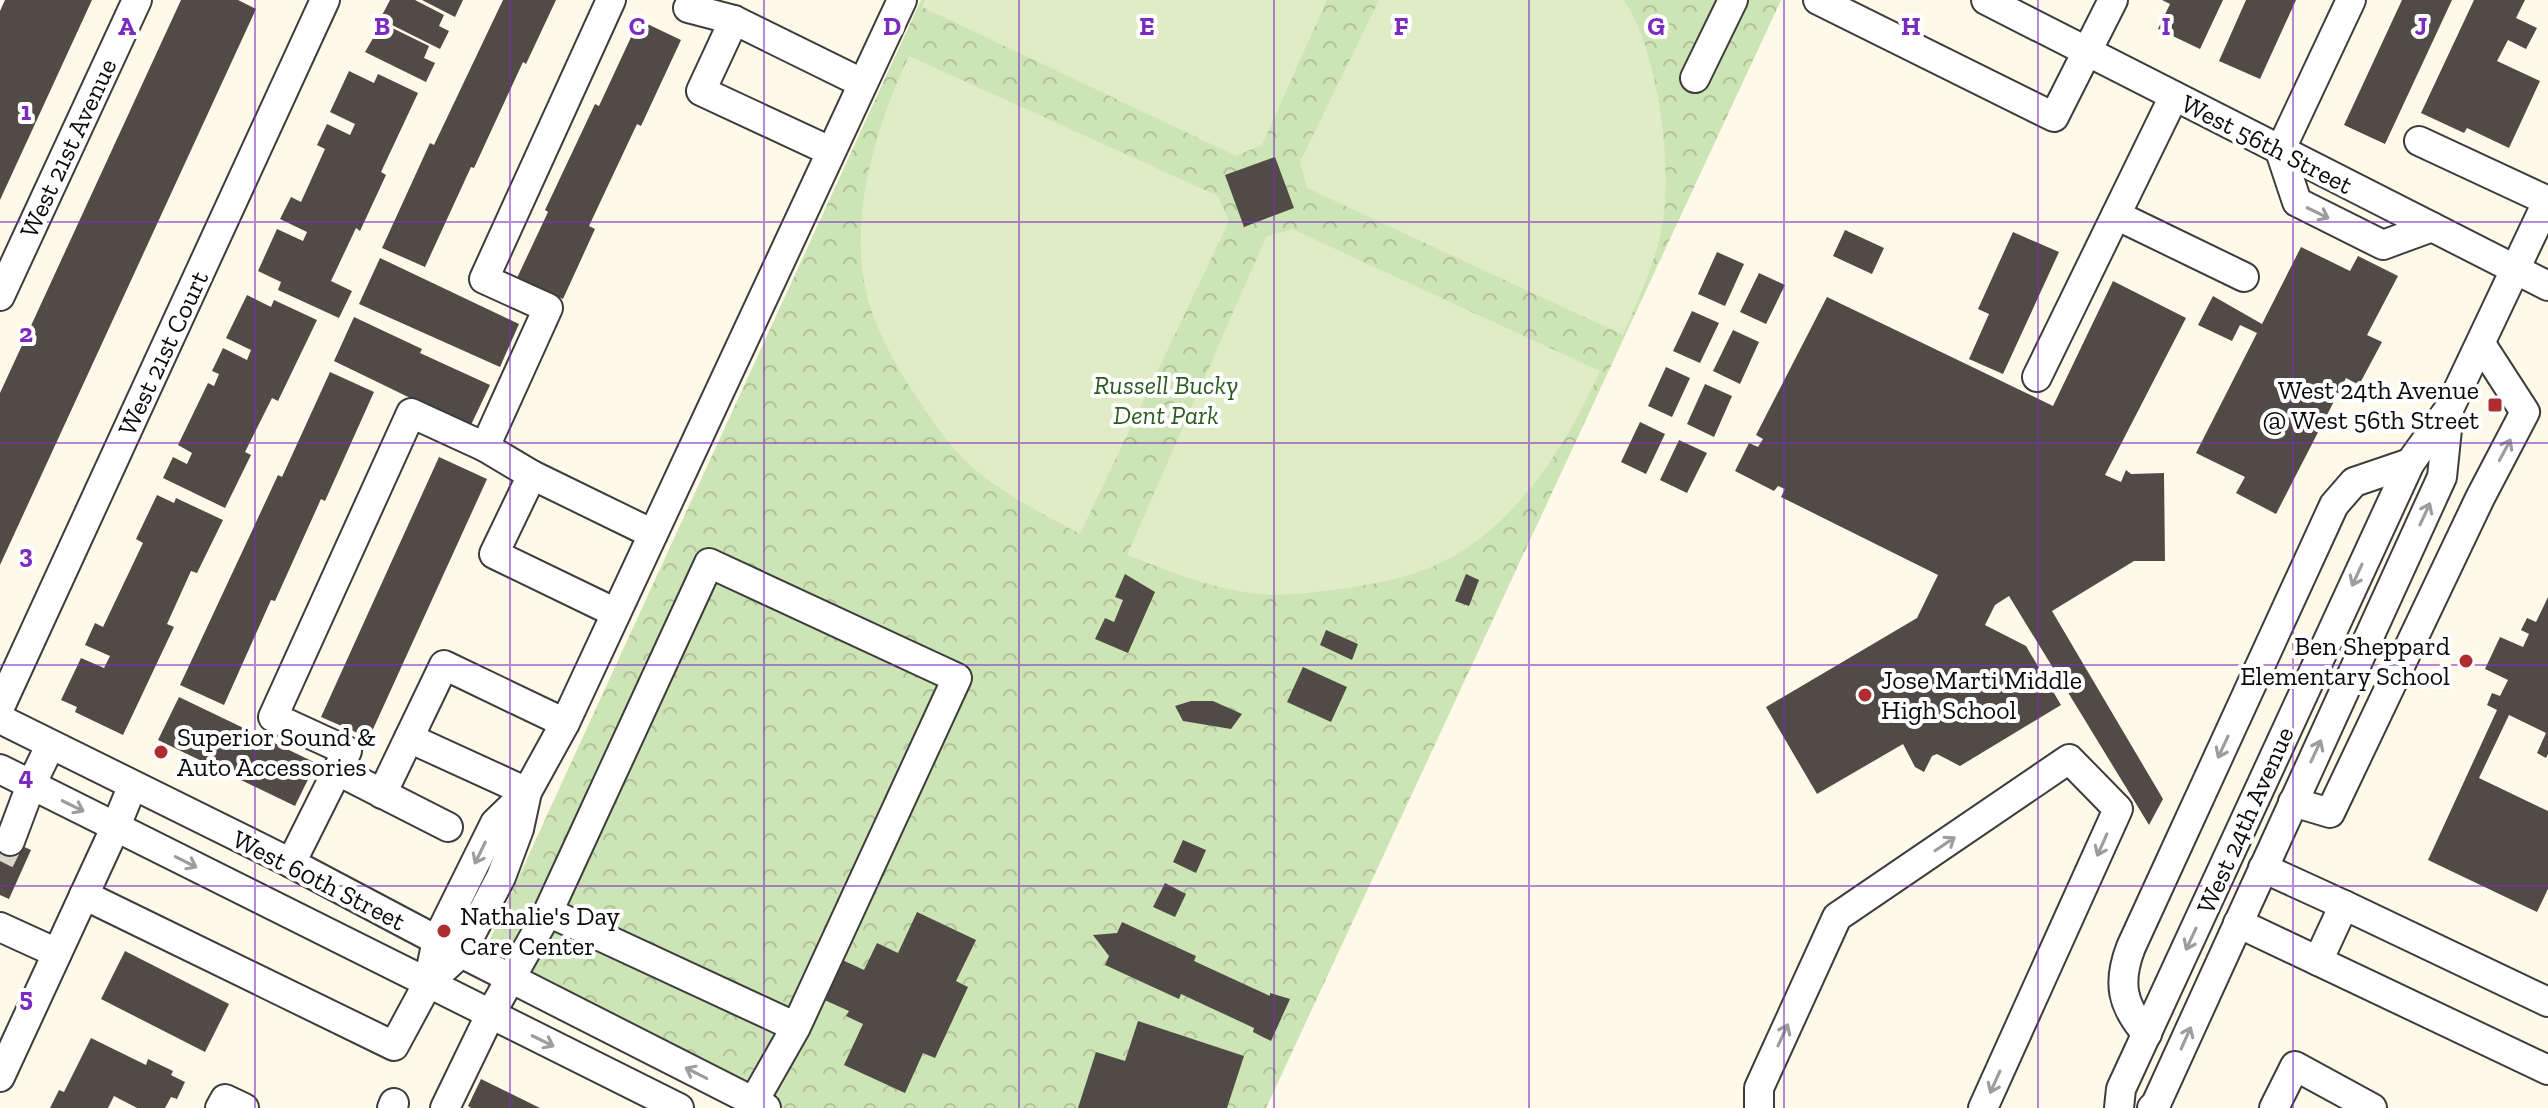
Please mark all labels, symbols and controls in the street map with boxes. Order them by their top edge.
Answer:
text: A [118,10,136,42]
text: B [374,10,390,42]
text: C [629,10,645,42]
text: D [883,10,901,42]
text: E [1139,10,1155,42]
text: F [1394,10,1409,42]
text: G [1647,10,1665,42]
text: H [1901,10,1921,42]
text: I [2161,10,2171,42]
text: J [2415,10,2427,42]
street label: West 21st Avenue [13,53,123,243]
street label: West 56th Street [2176,87,2358,201]
one-way arrow [2305,205,2329,221]
street label: West 21st Court [111,265,215,440]
text: 2 [19,317,33,349]
park label: Russell Bucky Dent Park [1094,369,1238,431]
place label: West 24th Avenue @ West 56th Street [2263,374,2479,436]
marker: West 24th Avenue @ West 56th Street [2486,396,2504,414]
one-way arrow [2497,439,2513,462]
one-way arrow [2418,503,2433,527]
text: 3 [19,538,33,570]
one-way arrow [2349,563,2364,587]
place label: Ben Sheppard Elementary School [2240,630,2450,692]
marker: Ben Sheppard Elementary School [2457,652,2475,670]
place label: Jose Marti Middle High School [1881,664,2082,726]
marker: Jose Marti Middle High School [1856,686,1874,704]
place label: Superior Sound & Auto Accessories [177,721,376,783]
street label: West 24th Avenue [2189,722,2301,918]
one-way arrow [2215,735,2230,759]
one-way arrow [2310,739,2325,763]
marker: Superior Sound & Auto Accessories [152,743,170,761]
text: 4 [19,760,34,792]
one-way arrow [61,799,85,814]
street label: West 60th Street [227,823,411,937]
one-way arrow [2094,833,2109,857]
one-way arrow [1933,836,1955,852]
one-way arrow [472,840,487,864]
one-way arrow [173,854,197,870]
place label: Nathalie's Day Care Center [460,900,621,962]
marker: Nathalie's Day Care Center [435,922,453,940]
one-way arrow [2183,926,2198,950]
text: 5 [19,981,33,1013]
one-way arrow [1777,1024,1792,1048]
one-way arrow [2179,1026,2194,1051]
one-way arrow [531,1034,555,1049]
one-way arrow [685,1064,708,1080]
one-way arrow [1987,1069,2002,1093]

